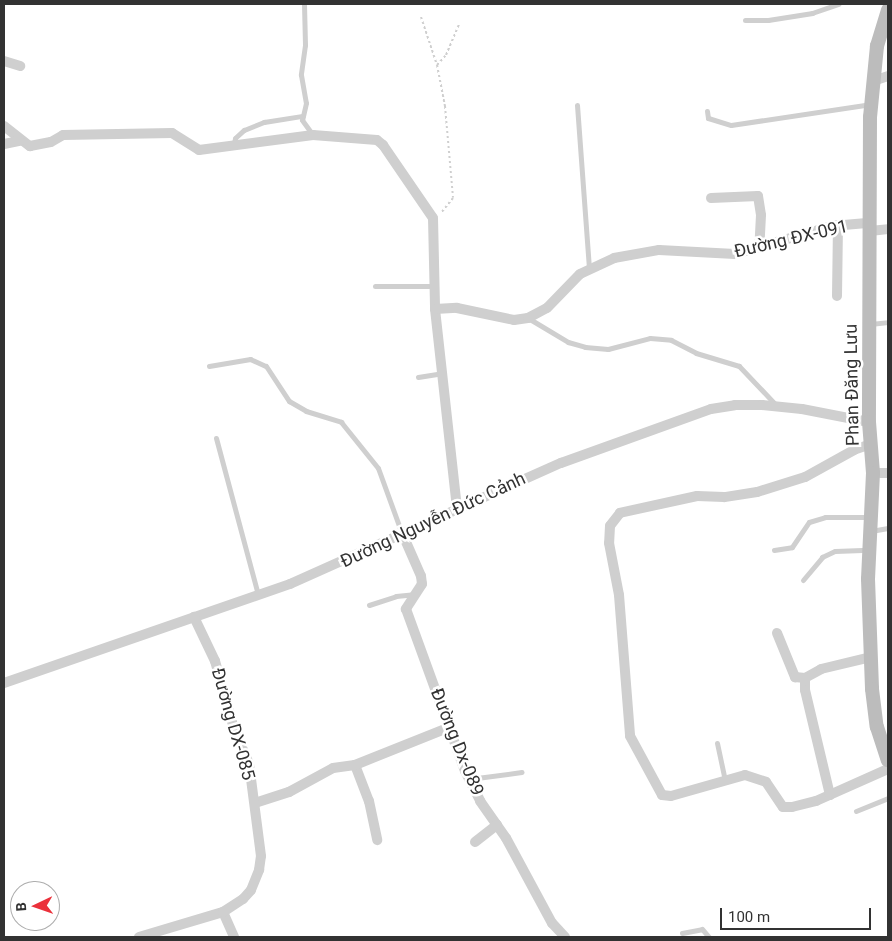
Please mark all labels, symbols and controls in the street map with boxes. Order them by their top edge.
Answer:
street label: Đường ĐX-091 [732,215,850,263]
street label: Phan Đăng Lưu [840,324,864,446]
street label: Đường Nguyễn Đức Cảnh [337,468,529,572]
street label: Đường DX-085 [207,665,259,783]
street label: Đường Dx-089 [426,685,488,799]
north arrow [10,881,60,931]
scale bar [722,898,873,930]
text: B [13,902,29,912]
text: 100 m [728,908,770,926]

